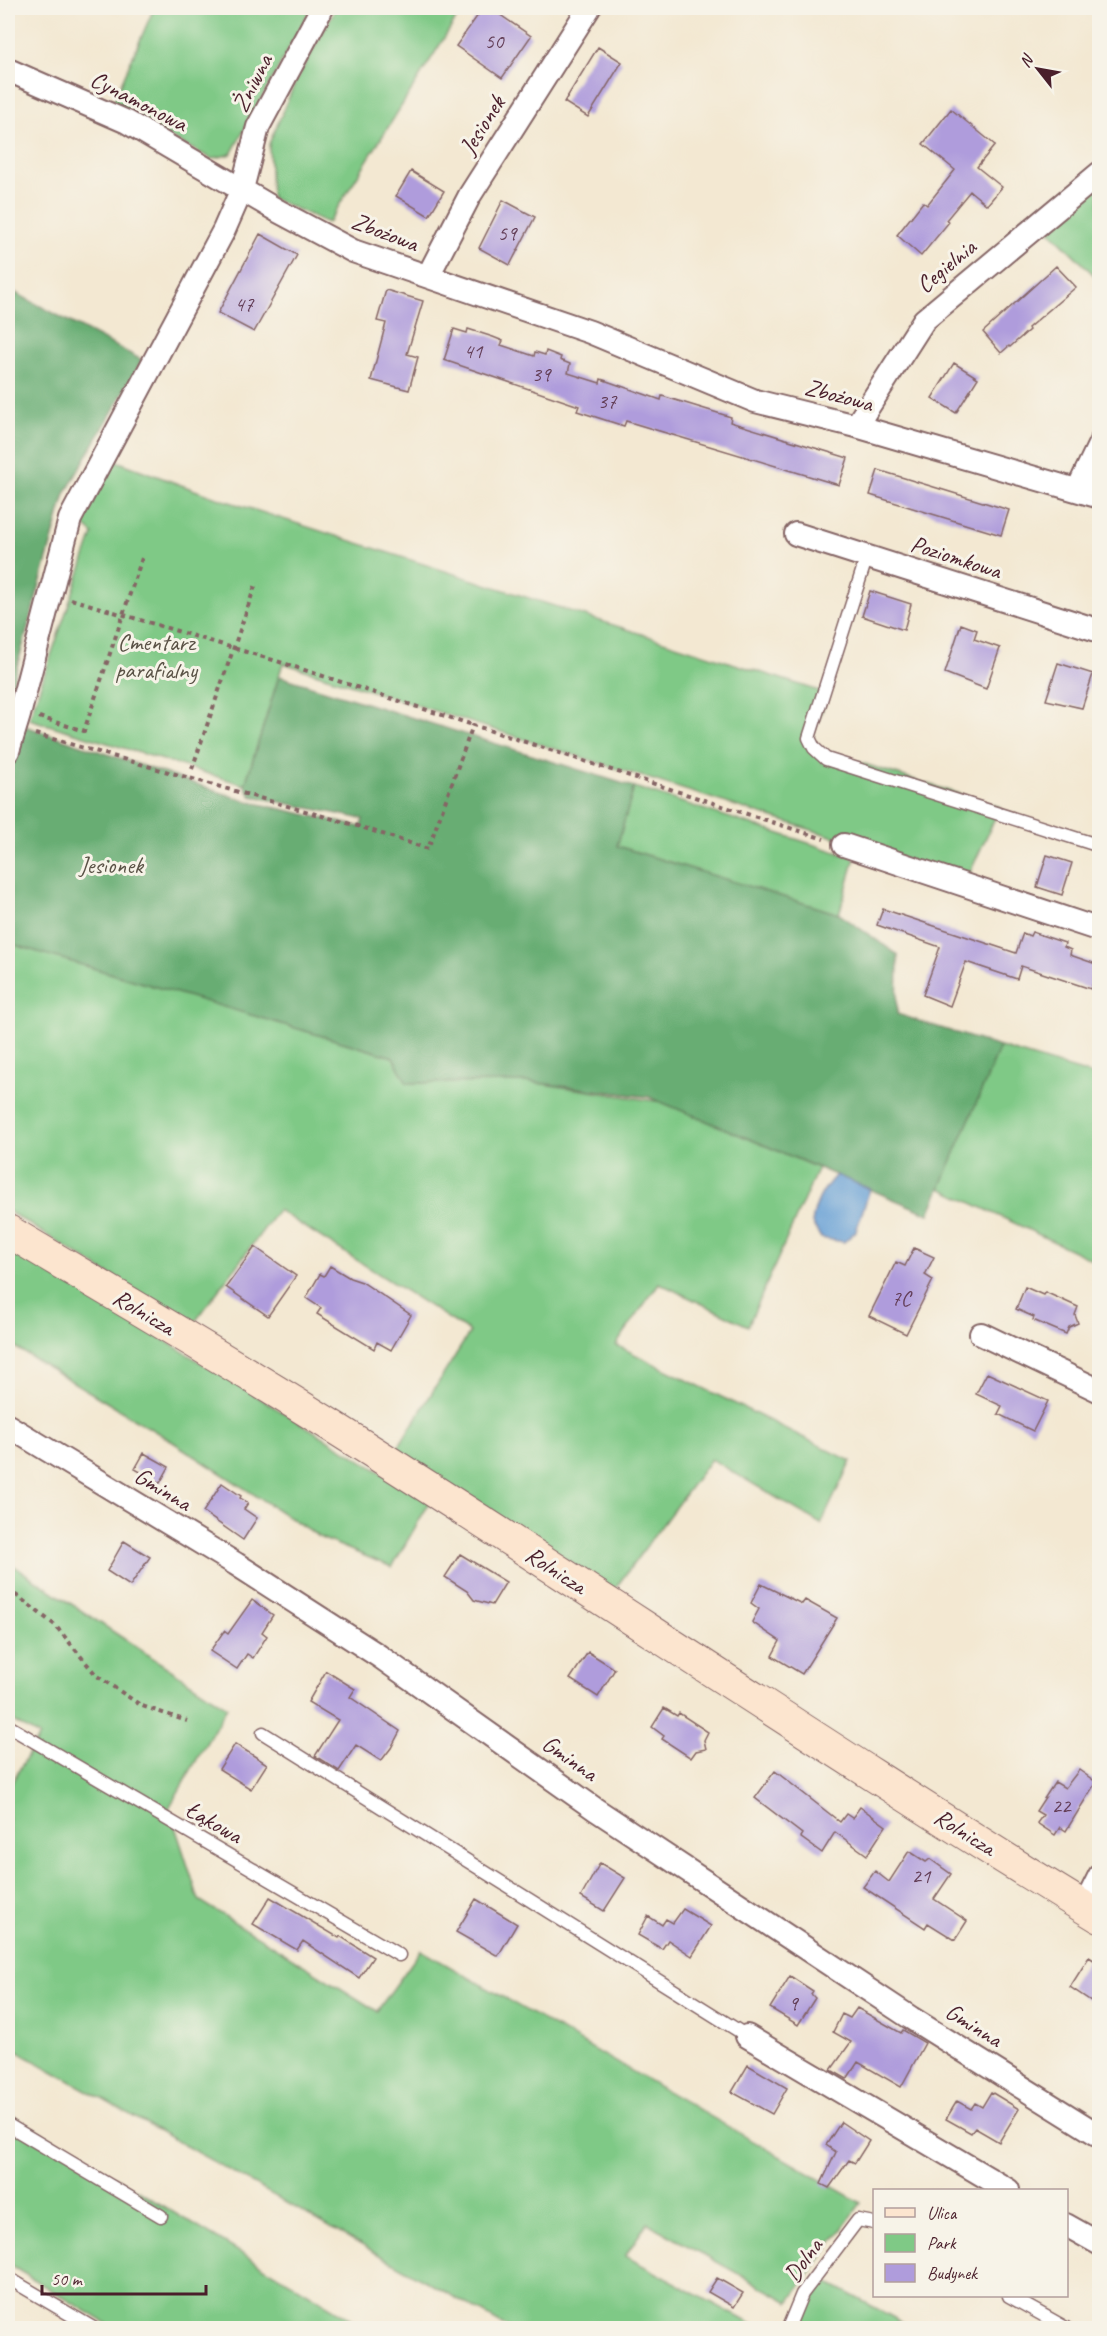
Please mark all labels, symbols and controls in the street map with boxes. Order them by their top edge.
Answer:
house number: 50 [485,28,505,54]
north arrow [1008,39,1068,99]
street label: Żniwna [225,48,280,117]
text: N [1015,50,1039,71]
street label: Cynamonowa [85,64,194,139]
street label: Jesionek [452,88,513,161]
street label: Zbożowa [347,206,424,259]
house number: 59 [498,220,518,246]
street label: Cegielnia [910,231,983,300]
house number: 47 [235,291,255,317]
house number: 41 [464,338,484,364]
house number: 39 [532,361,552,387]
street label: Zbożowa [802,372,878,419]
house number: 37 [598,388,618,414]
street label: Poziomkowa [907,528,1006,586]
park label: Cmentarz parafialny [115,627,199,685]
park label: Jesionek [78,850,145,880]
street label: Rolnicza [108,1282,182,1343]
house number: 7C [891,1285,913,1311]
street label: Gminna [129,1460,198,1518]
street label: Rolnicza [520,1539,594,1602]
street label: Gminna [536,1728,605,1789]
house number: 22 [1052,1793,1072,1819]
street label: Łąkowa [180,1794,249,1851]
street label: Rolnicza [929,1802,1003,1864]
house number: 21 [912,1863,932,1889]
house number: 9 [788,1990,799,2016]
street label: Gminna [940,1996,1009,2055]
legend [873,2189,1068,2297]
text: Ulica [927,2202,958,2224]
street label: Dolna [777,2231,830,2288]
text: Park [927,2232,957,2254]
scale bar [42,2258,206,2296]
text: Budynek [927,2262,978,2284]
text: 50 m [51,2268,84,2290]

